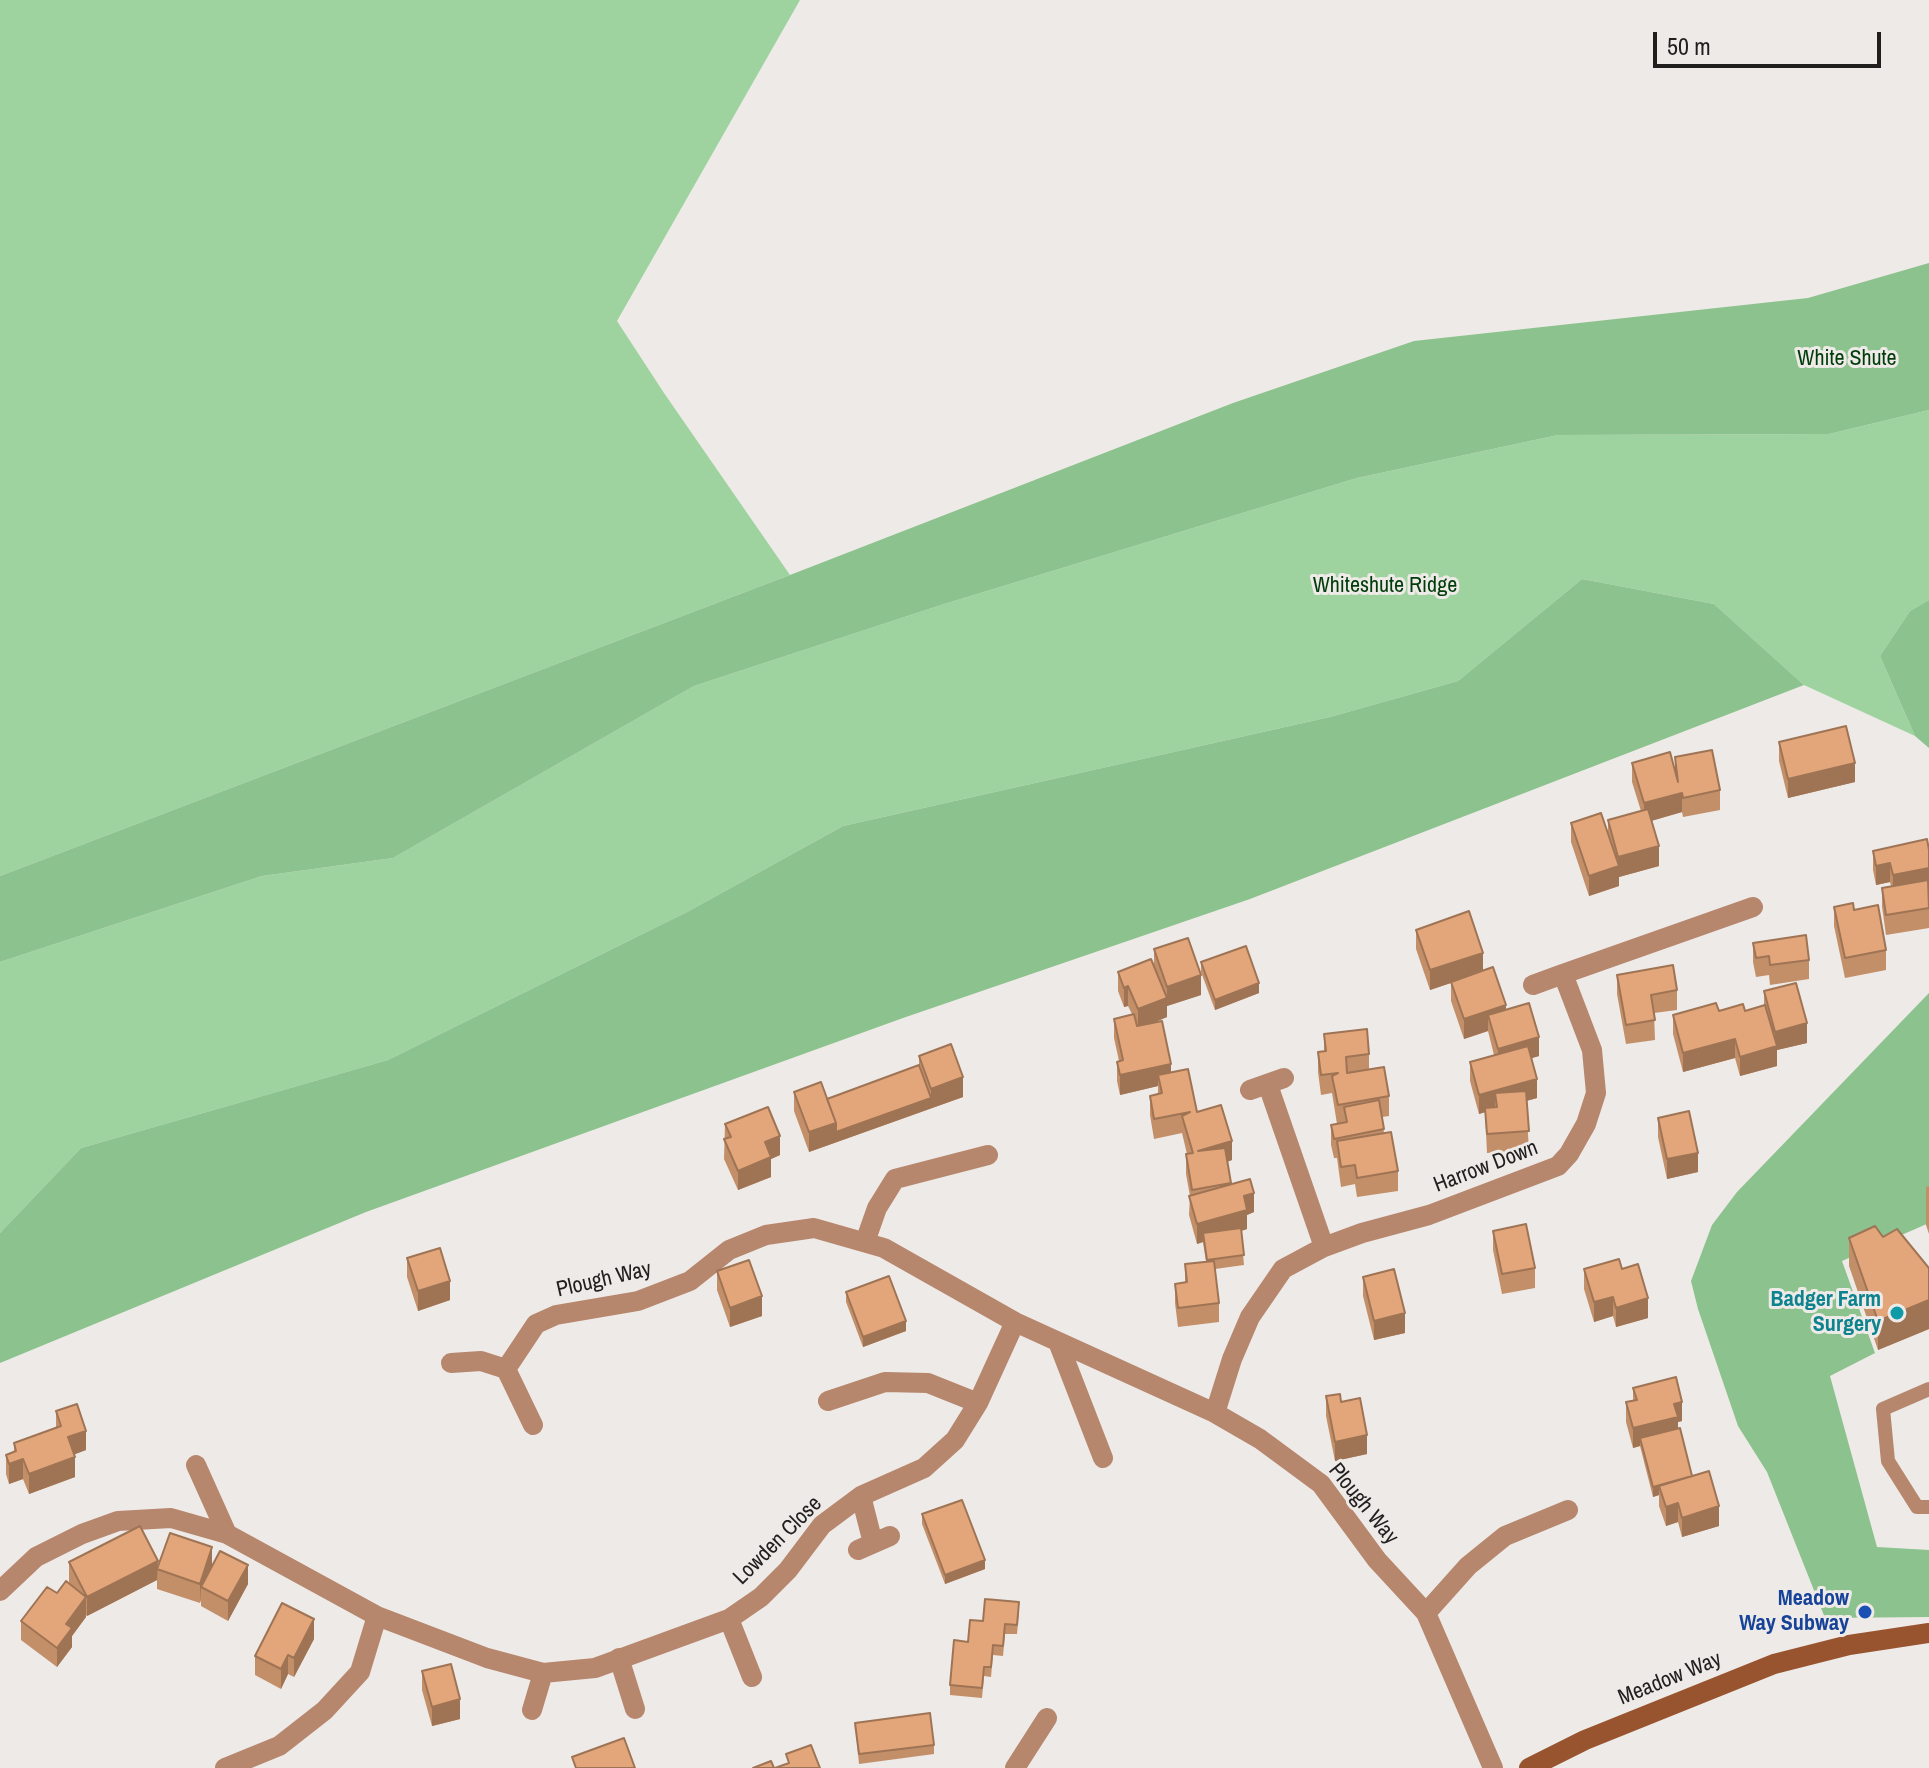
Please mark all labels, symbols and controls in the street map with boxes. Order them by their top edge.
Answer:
scale bar [1657,16,1885,66]
text: 50 m [1667,30,1711,62]
park label: White Shute [1797,346,1897,372]
park label: Whiteshute Ridge [1313,573,1457,599]
street label: Harrow Down [1430,1135,1542,1199]
street label: Plough Way [554,1256,654,1304]
place label: Badger Farm Surgery [1771,1287,1881,1338]
marker: Badger Farm Surgery [1888,1304,1906,1322]
street label: Plough Way [1322,1458,1404,1550]
street label: Lowden Close [728,1491,828,1591]
place label: Meadow Way Subway [1739,1586,1849,1638]
marker: Meadow Way Subway [1856,1603,1874,1621]
street label: Meadow Way [1615,1646,1725,1712]

